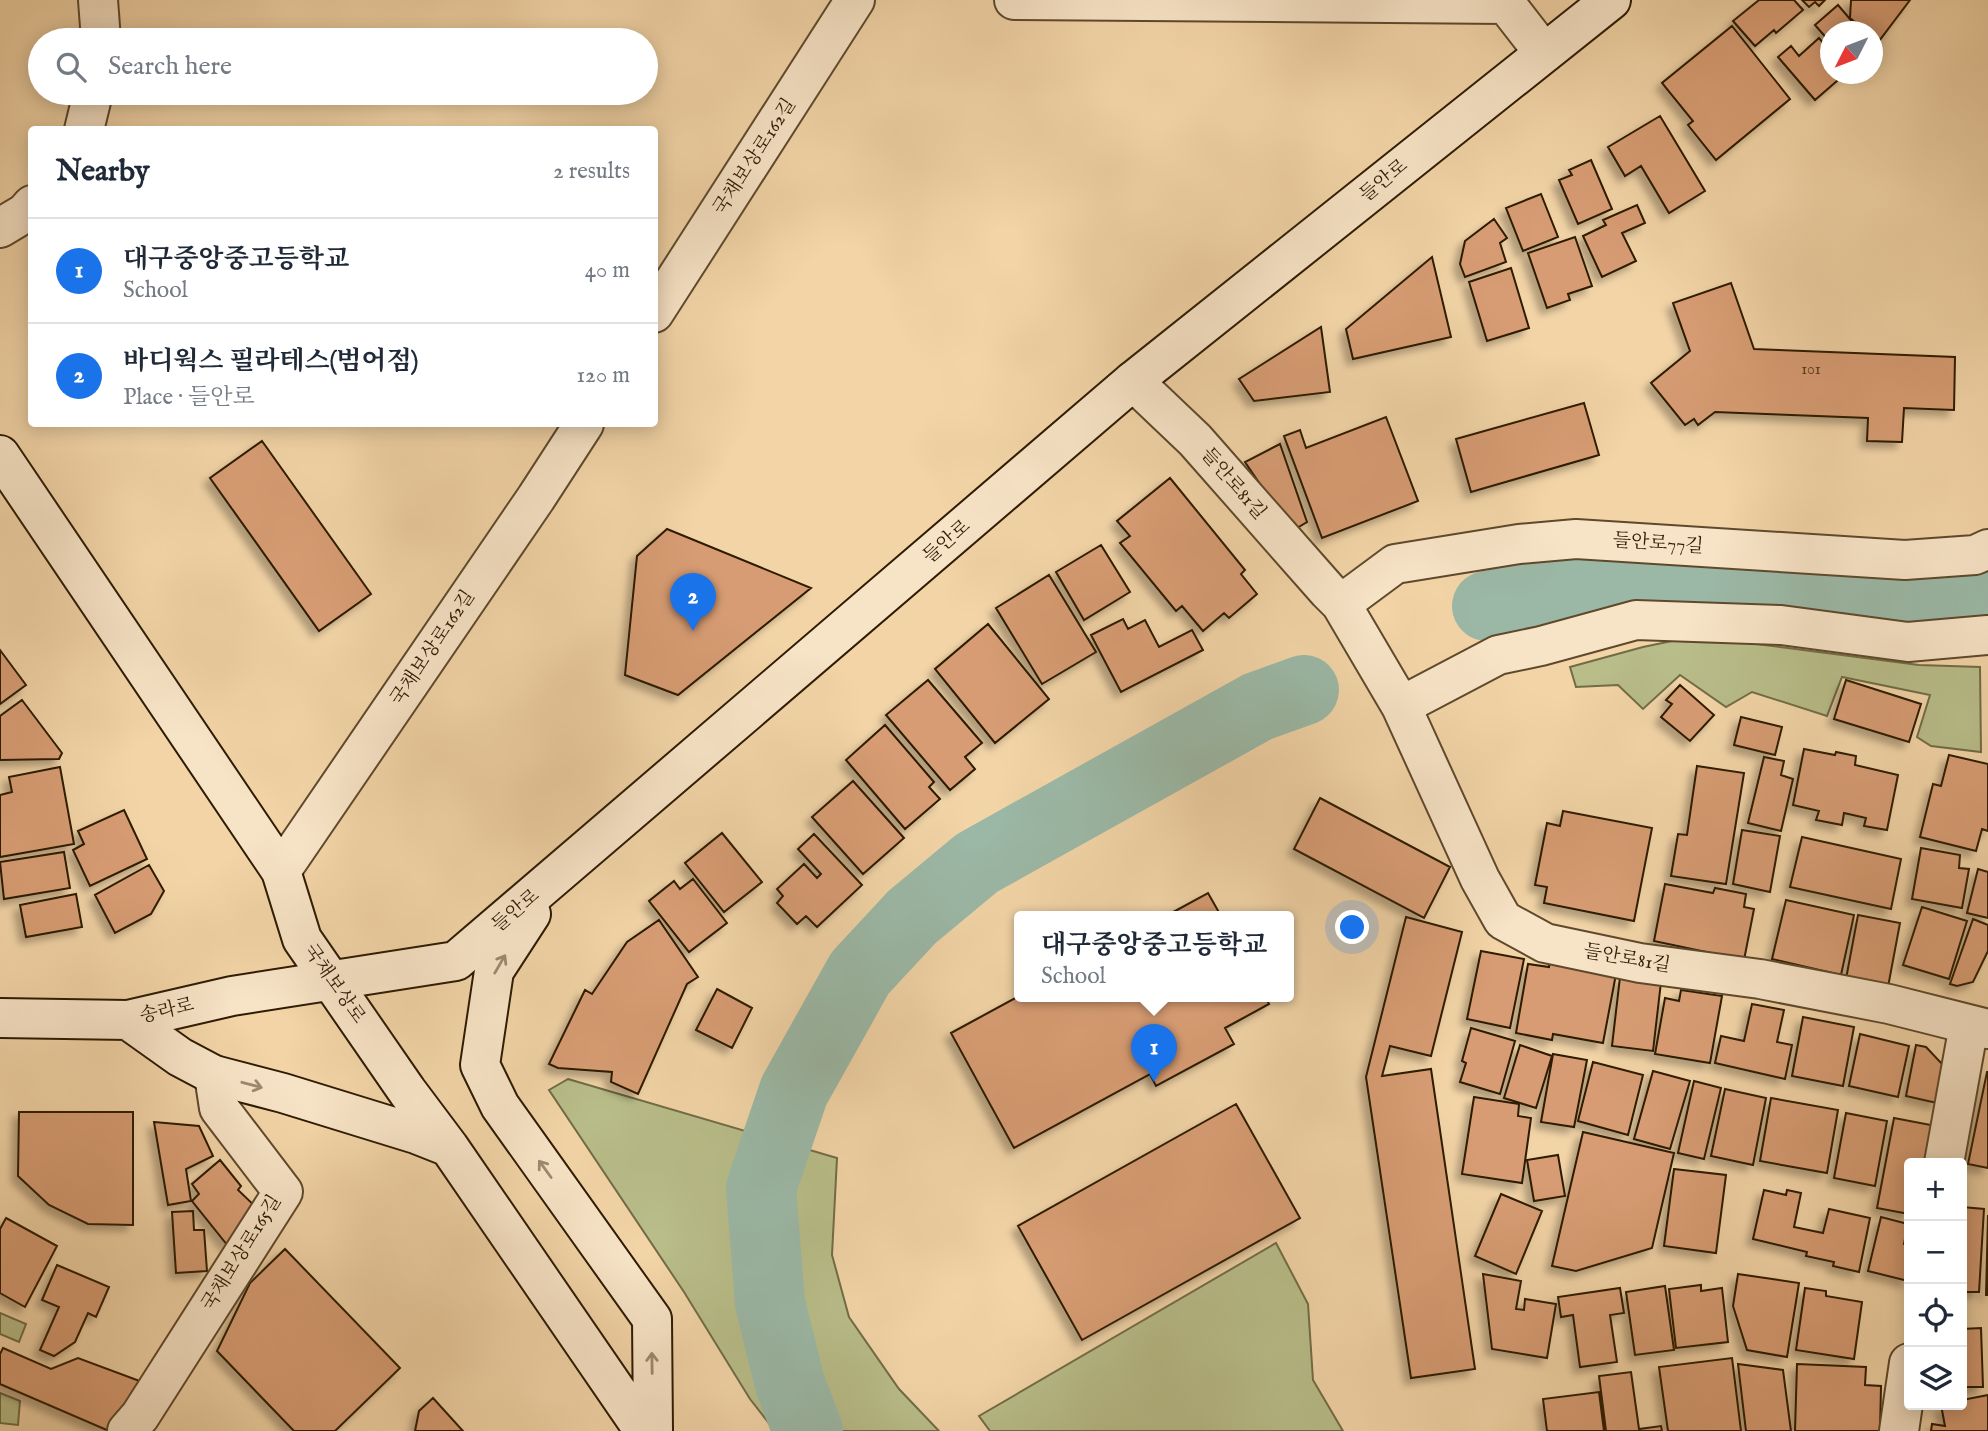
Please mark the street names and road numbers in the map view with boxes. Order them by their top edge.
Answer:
street label: 국채보상로162길 [708,94,802,220]
street label: 들안로 [1355,154,1413,208]
street label: 들안로81길 [1195,443,1271,525]
street label: 들안로 [918,515,976,569]
street label: 들안로77길 [1612,529,1704,559]
street label: 국채보상로162길 [386,586,480,710]
street label: 들안로 [487,884,545,938]
street label: 국채보상로 [298,940,370,1028]
street label: 들안로81길 [1582,940,1672,978]
street label: 송라로 [137,993,197,1029]
street label: 국채보상로165길 [197,1191,287,1315]

